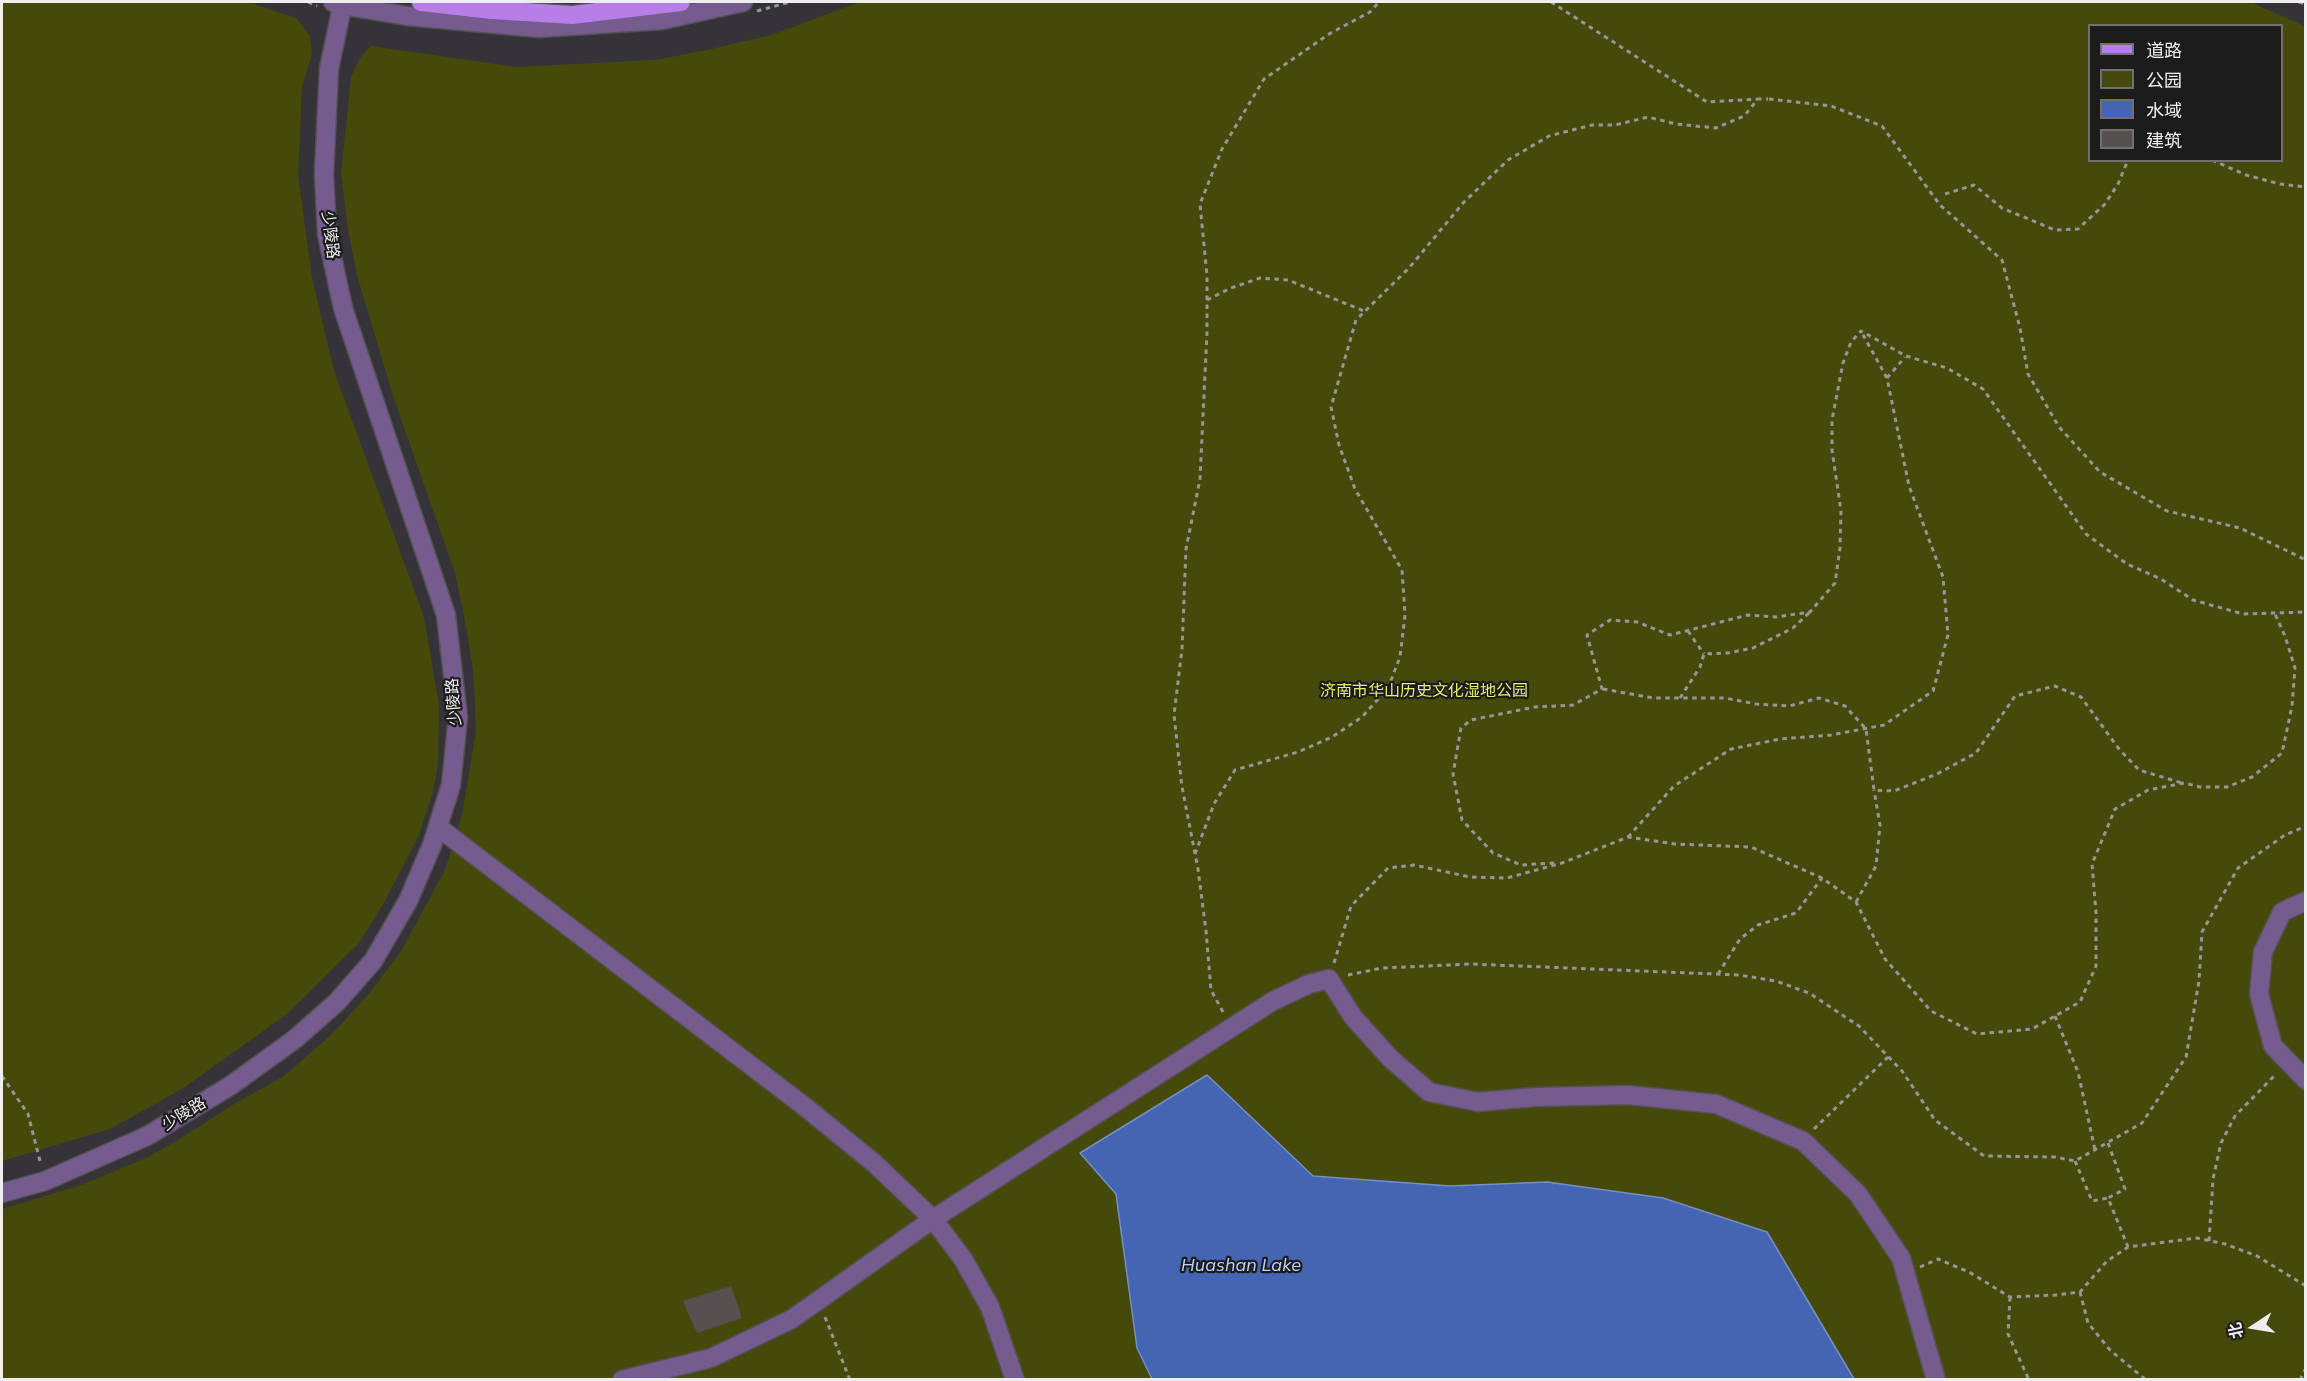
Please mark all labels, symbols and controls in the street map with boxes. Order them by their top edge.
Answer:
legend [2088,24,2283,162]
text: 道路 [2146,39,2182,62]
text: 公园 [2146,69,2182,92]
text: 水域 [2146,99,2182,122]
text: 建筑 [2146,129,2182,152]
street label: 少陵路 [318,210,342,260]
street label: 少陵路 [443,677,465,727]
park label: 济南市华山历史文化湿地公园 [1320,681,1528,701]
street label: 少陵路 [158,1093,210,1135]
water label: Huashan Lake [1181,1255,1301,1277]
north arrow [2223,1297,2283,1357]
text: 北 [2224,1321,2247,1341]

